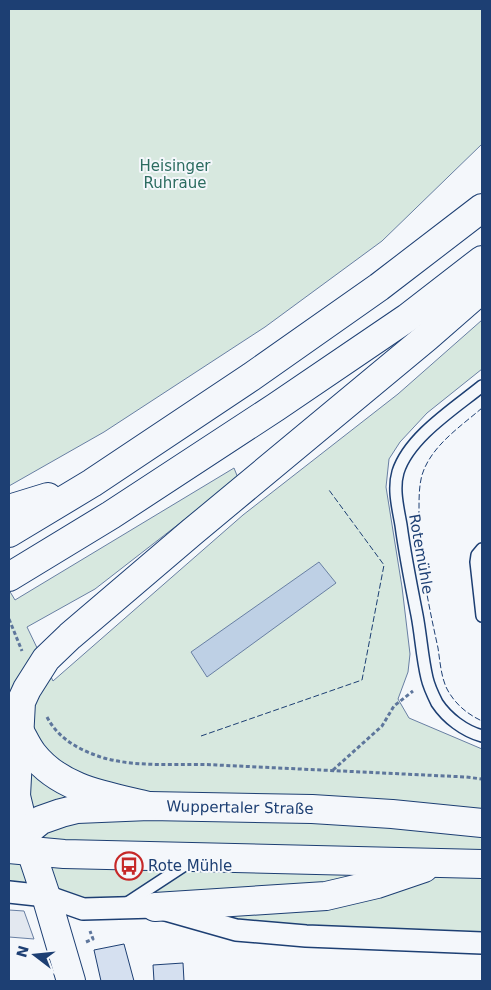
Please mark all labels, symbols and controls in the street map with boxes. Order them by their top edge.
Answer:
park label: Heisinger Ruhraue [139,157,211,192]
street label: Rotemühle [405,513,437,595]
street label: Wuppertaler Straße [166,797,314,818]
bus stop icon: Rote Mühle [114,851,144,881]
place label: Rote Mühle [148,857,232,875]
north arrow [10,930,60,980]
text: N [13,944,32,959]

